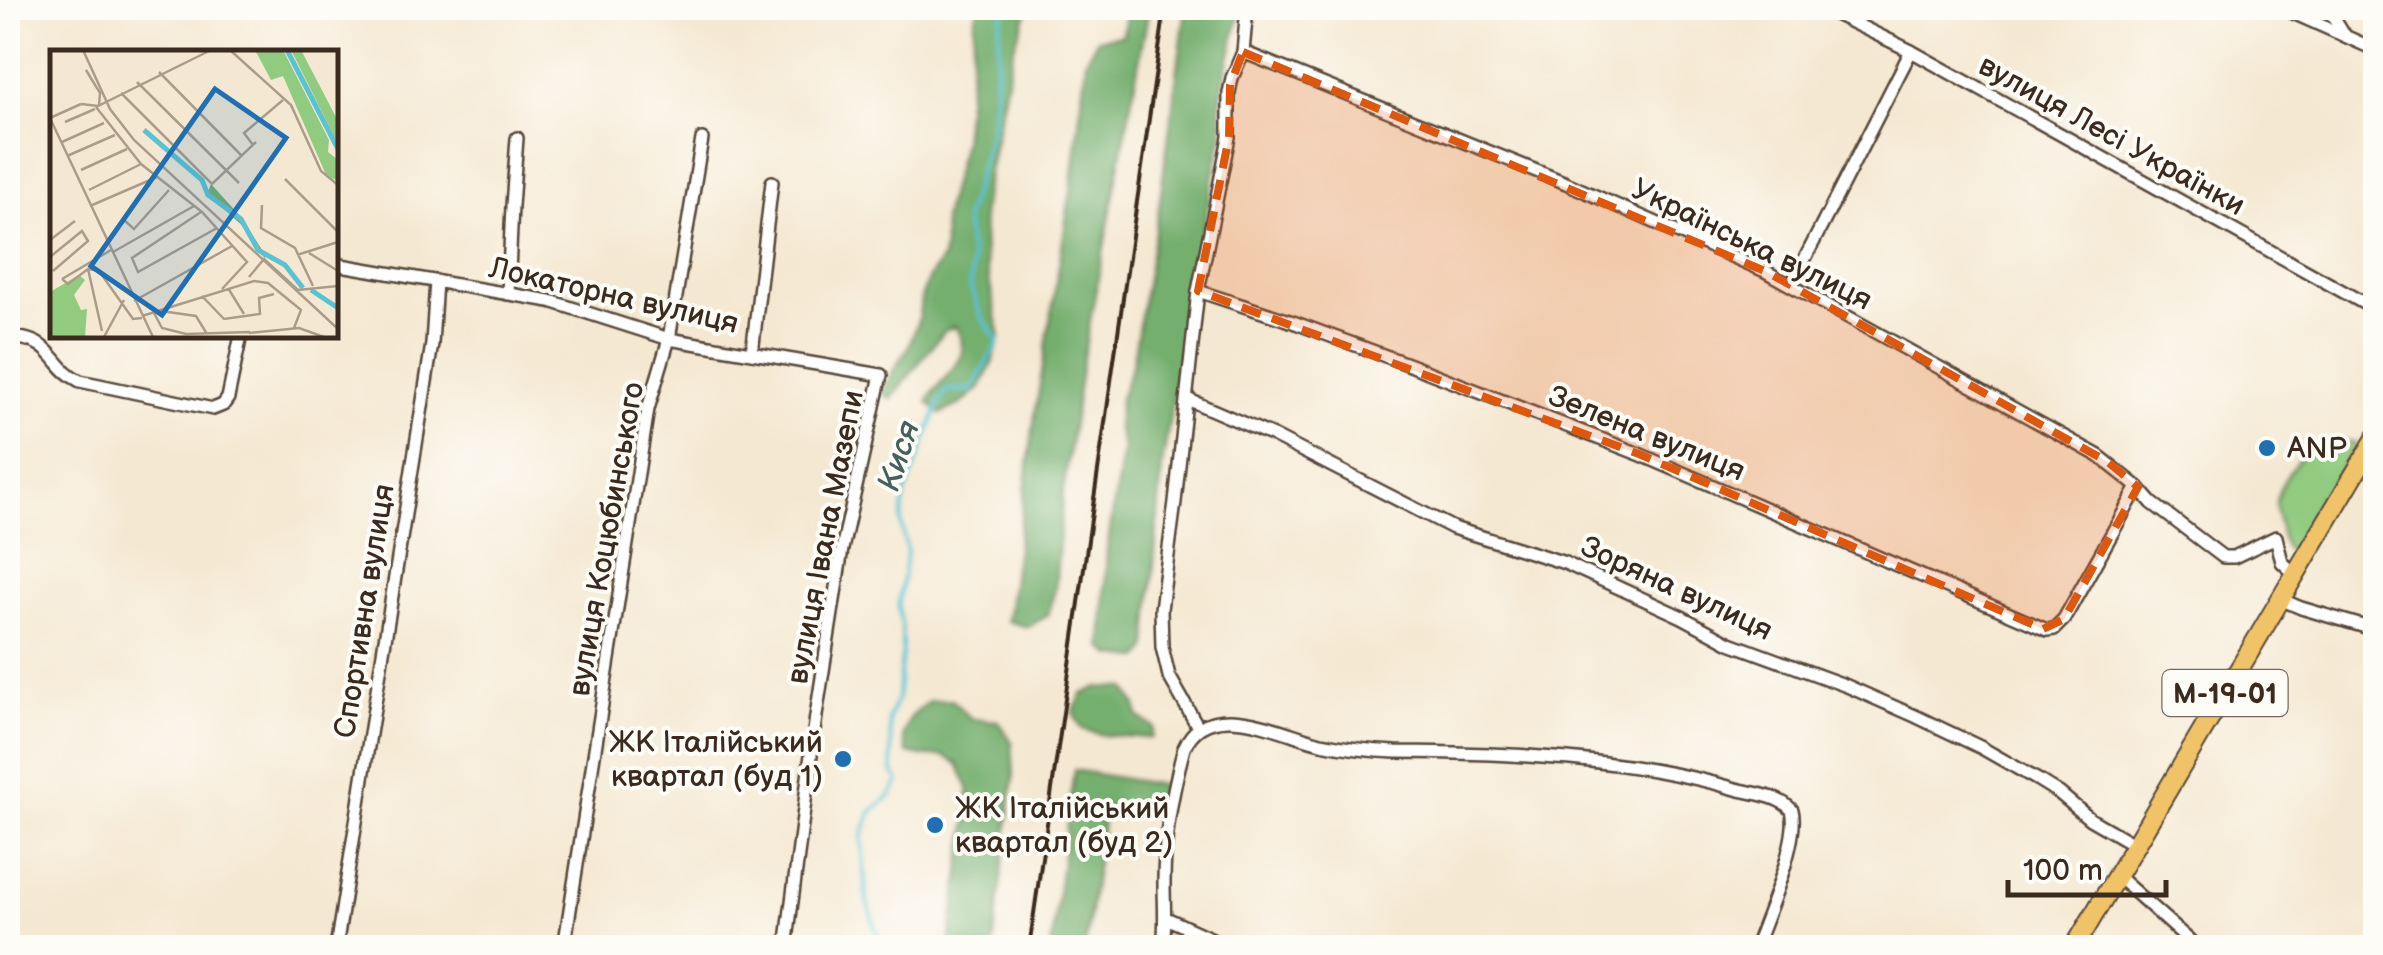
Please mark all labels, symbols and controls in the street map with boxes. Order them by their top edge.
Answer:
street label: вулиця Лесі Українки [1972,48,2251,224]
inset map [50,50,338,338]
street label: Українська вулиця [1626,171,1878,319]
street label: Локаторна вулиця [485,250,742,342]
street label: Зелена вулиця [1543,378,1750,490]
street label: вулиця Коцюбинського [562,379,652,699]
street label: вулиця Івана Мазепи [780,387,872,687]
water label: Кися [870,416,929,497]
place label: ANP [2287,431,2347,467]
marker: ANP [2256,437,2278,459]
street label: Спортивна вулиця [327,482,403,741]
street label: Зоряна вулиця [1575,529,1778,649]
road number: М-19-01 [2162,670,2288,716]
place label: ЖК Італійський квартал (буд 1) [609,725,823,795]
marker: ЖК Італійський квартал (буд 1) [832,748,854,770]
place label: ЖК Італійський квартал (буд 2) [955,791,1173,861]
marker: ЖК Італійський квартал (буд 2) [924,814,946,836]
scale bar [2008,835,2166,897]
text: 100 m [2023,853,2103,889]

